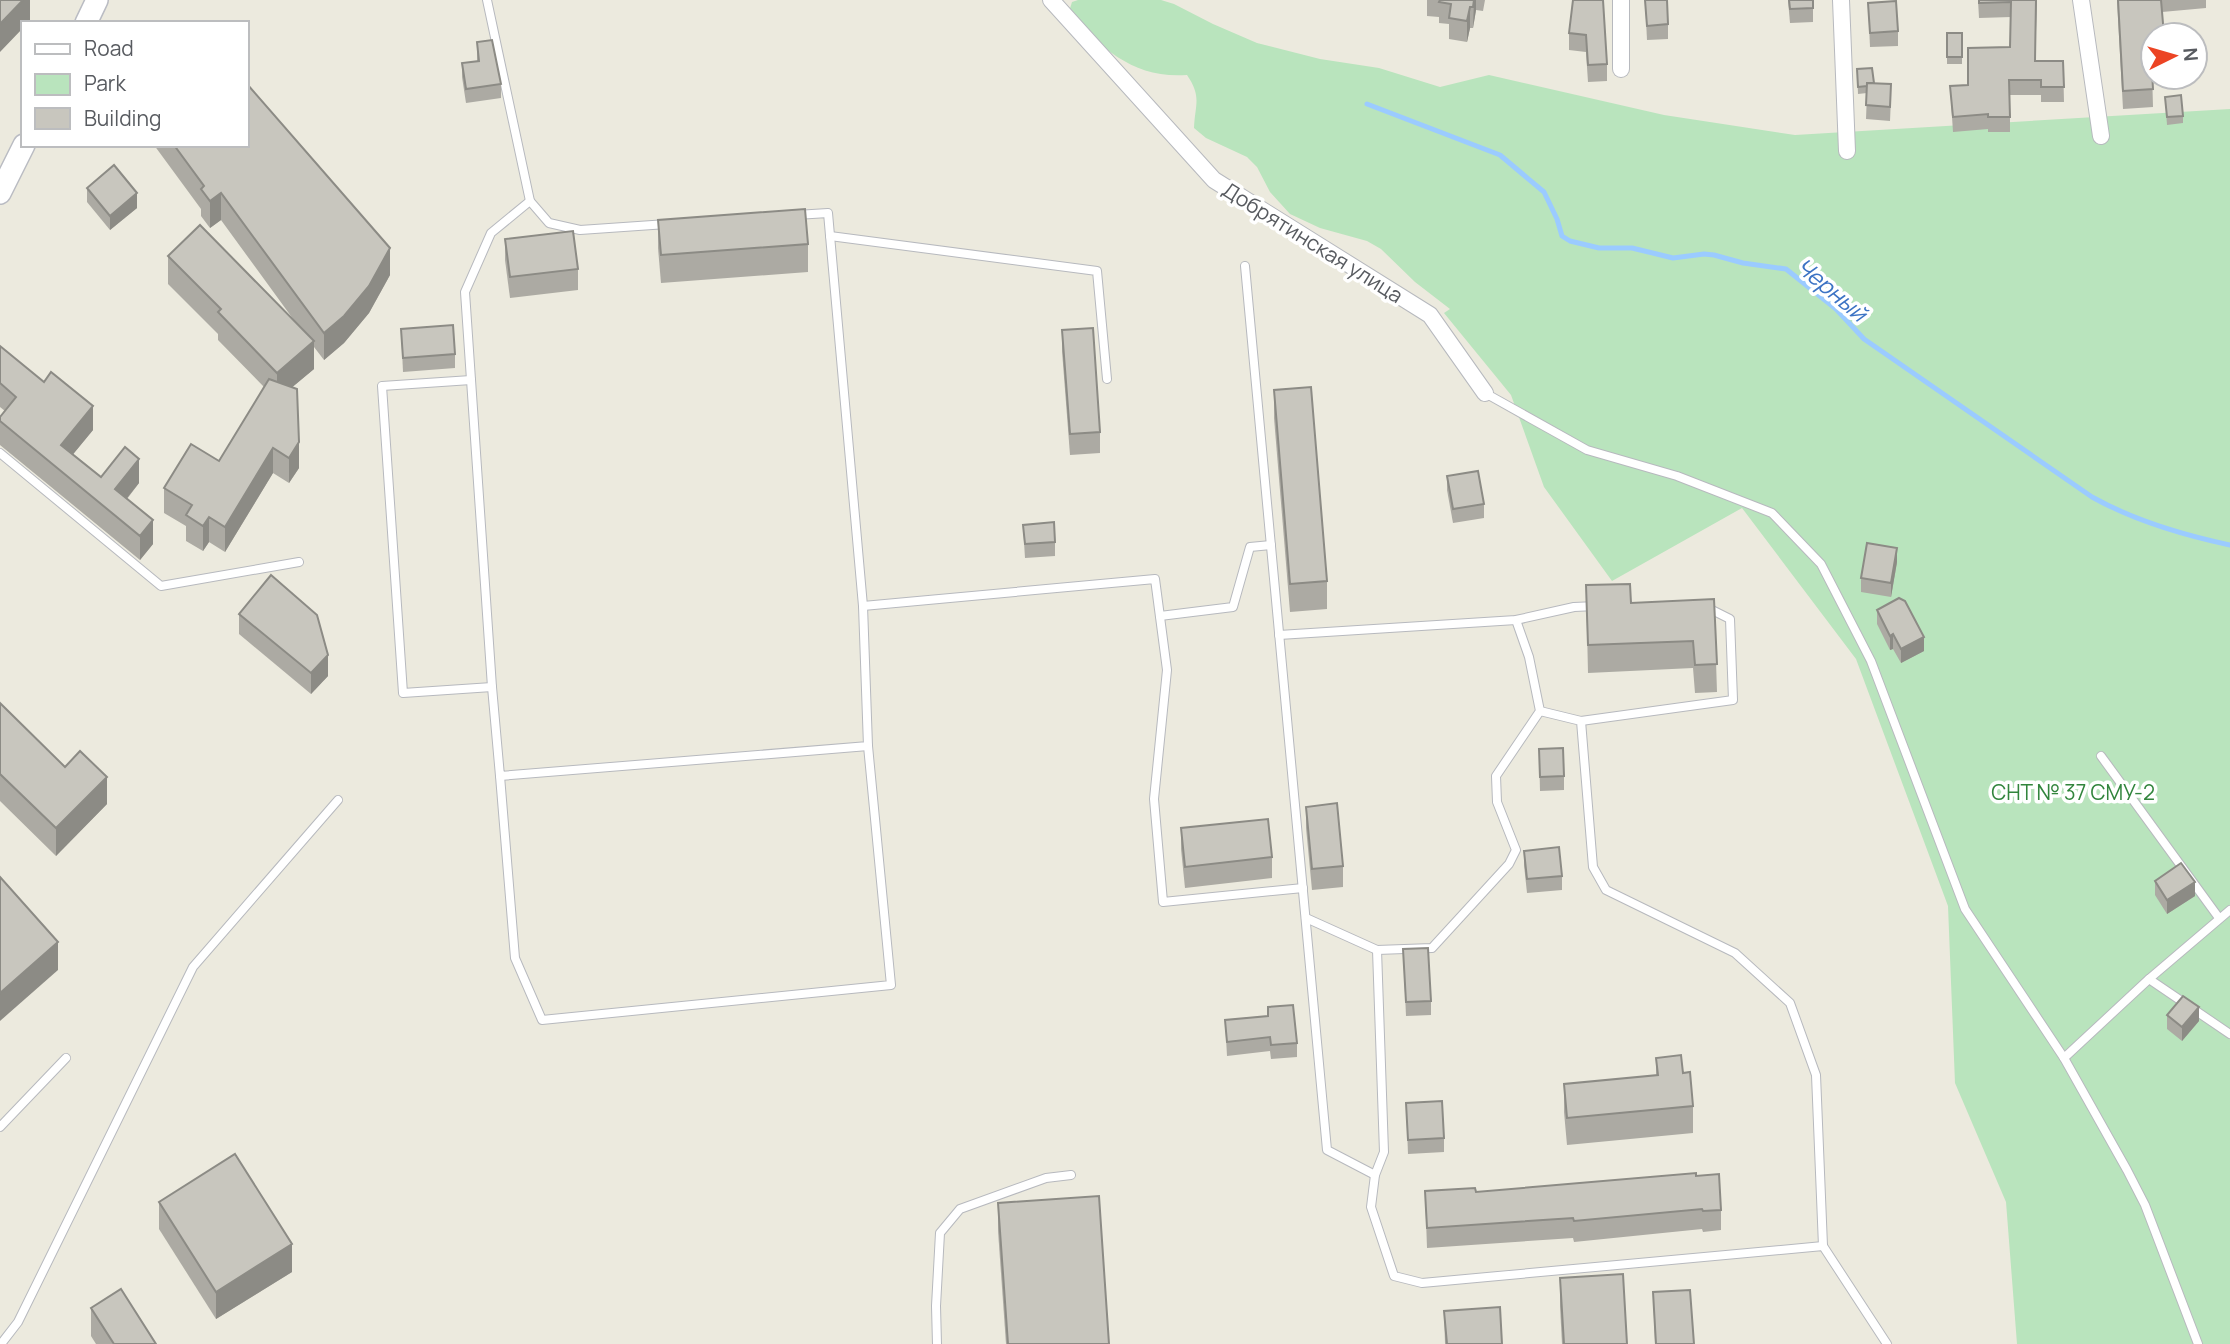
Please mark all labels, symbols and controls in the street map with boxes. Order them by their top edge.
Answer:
legend [21,21,248,147]
north arrow [2139,21,2209,91]
text: Road [84,34,134,62]
text: N [2177,47,2204,62]
text: Park [84,69,126,97]
text: Building [84,104,161,132]
street label: Добрятинская улица [1217,175,1409,309]
water label: Черный [1790,250,1876,329]
park label: СНТ № 37 СМУ-2 [1991,778,2155,806]

